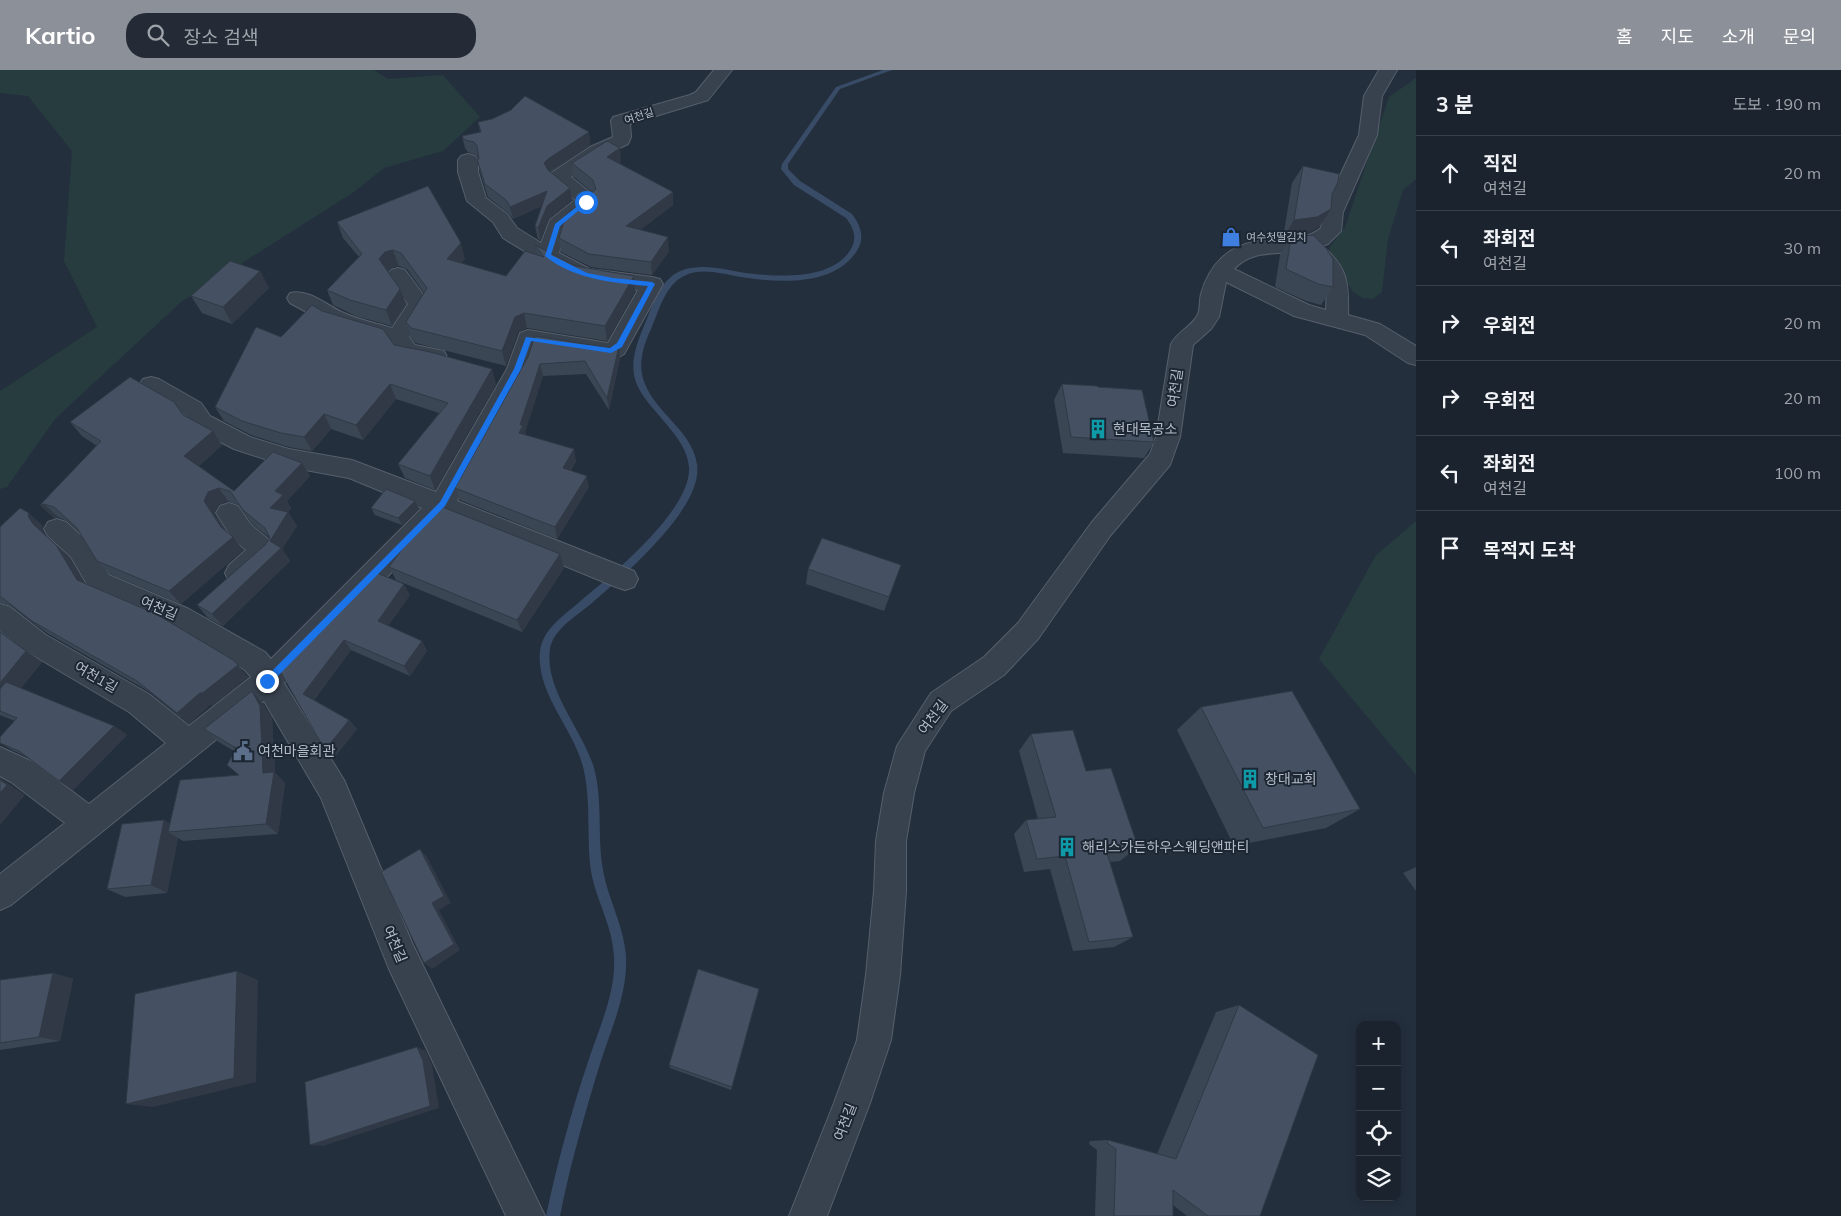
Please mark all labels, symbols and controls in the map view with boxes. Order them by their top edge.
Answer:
search box [126,13,476,58]
text: Kartio [25,20,96,50]
icon: search [144,21,172,49]
text: 장소 검색 [184,25,258,49]
text: 홈 [1616,25,1633,48]
text: 지도 [1661,25,1694,48]
text: 소개 [1722,25,1755,48]
text: 문의 [1783,25,1816,48]
text: 3 분 [1436,91,1474,117]
text: 도보 · 190 m [1732,94,1821,114]
street label: 여천길 [622,105,656,127]
text: 직진 [1483,151,1518,175]
icon: ahead [1436,159,1464,187]
text: 20 m [1784,163,1821,183]
text: 여천길 [1483,178,1527,198]
route start [575,191,598,214]
shop icon: 여수첫딸김치 [1220,226,1242,248]
text: 좌회전 [1483,226,1535,250]
place label: 여수첫딸김치 [1246,230,1307,244]
icon: left [1436,234,1464,262]
text: 30 m [1784,238,1821,258]
text: 여천길 [1483,253,1527,273]
icon: right [1436,309,1464,337]
text: 우회전 [1483,313,1535,337]
text: 20 m [1784,313,1821,333]
street label: 여천길 [1163,368,1187,408]
icon: right [1436,384,1464,412]
text: 우회전 [1483,388,1535,412]
text: 20 m [1784,388,1821,408]
building icon: 현대목공소 [1087,418,1109,440]
place label: 현대목공소 [1113,420,1178,438]
text: 좌회전 [1483,451,1535,475]
icon: left [1436,459,1464,487]
text: 100 m [1774,463,1821,483]
text: 여천길 [1483,478,1527,498]
icon: arrive [1436,534,1464,562]
text: 목적지 도착 [1483,538,1576,562]
street label: 여천길 [138,592,180,624]
street label: 여천1길 [71,657,121,697]
route end [256,670,279,693]
street label: 여천길 [914,696,952,738]
public building icon: 여천마을회관 [232,740,254,762]
place label: 여천마을회관 [258,742,335,760]
building icon: 창대교회 [1239,768,1261,790]
place label: 창대교회 [1265,770,1317,788]
building icon: 해리스가든하우스웨딩앤파티 [1056,836,1078,858]
place label: 해리스가든하우스웨딩앤파티 [1082,838,1249,856]
street label: 여천길 [379,923,411,965]
map controls [1356,1021,1401,1201]
button: + [1356,1021,1401,1066]
button: − [1356,1066,1401,1111]
street label: 여천길 [830,1101,860,1143]
button: locate [1356,1111,1401,1156]
button: layers [1356,1156,1401,1201]

